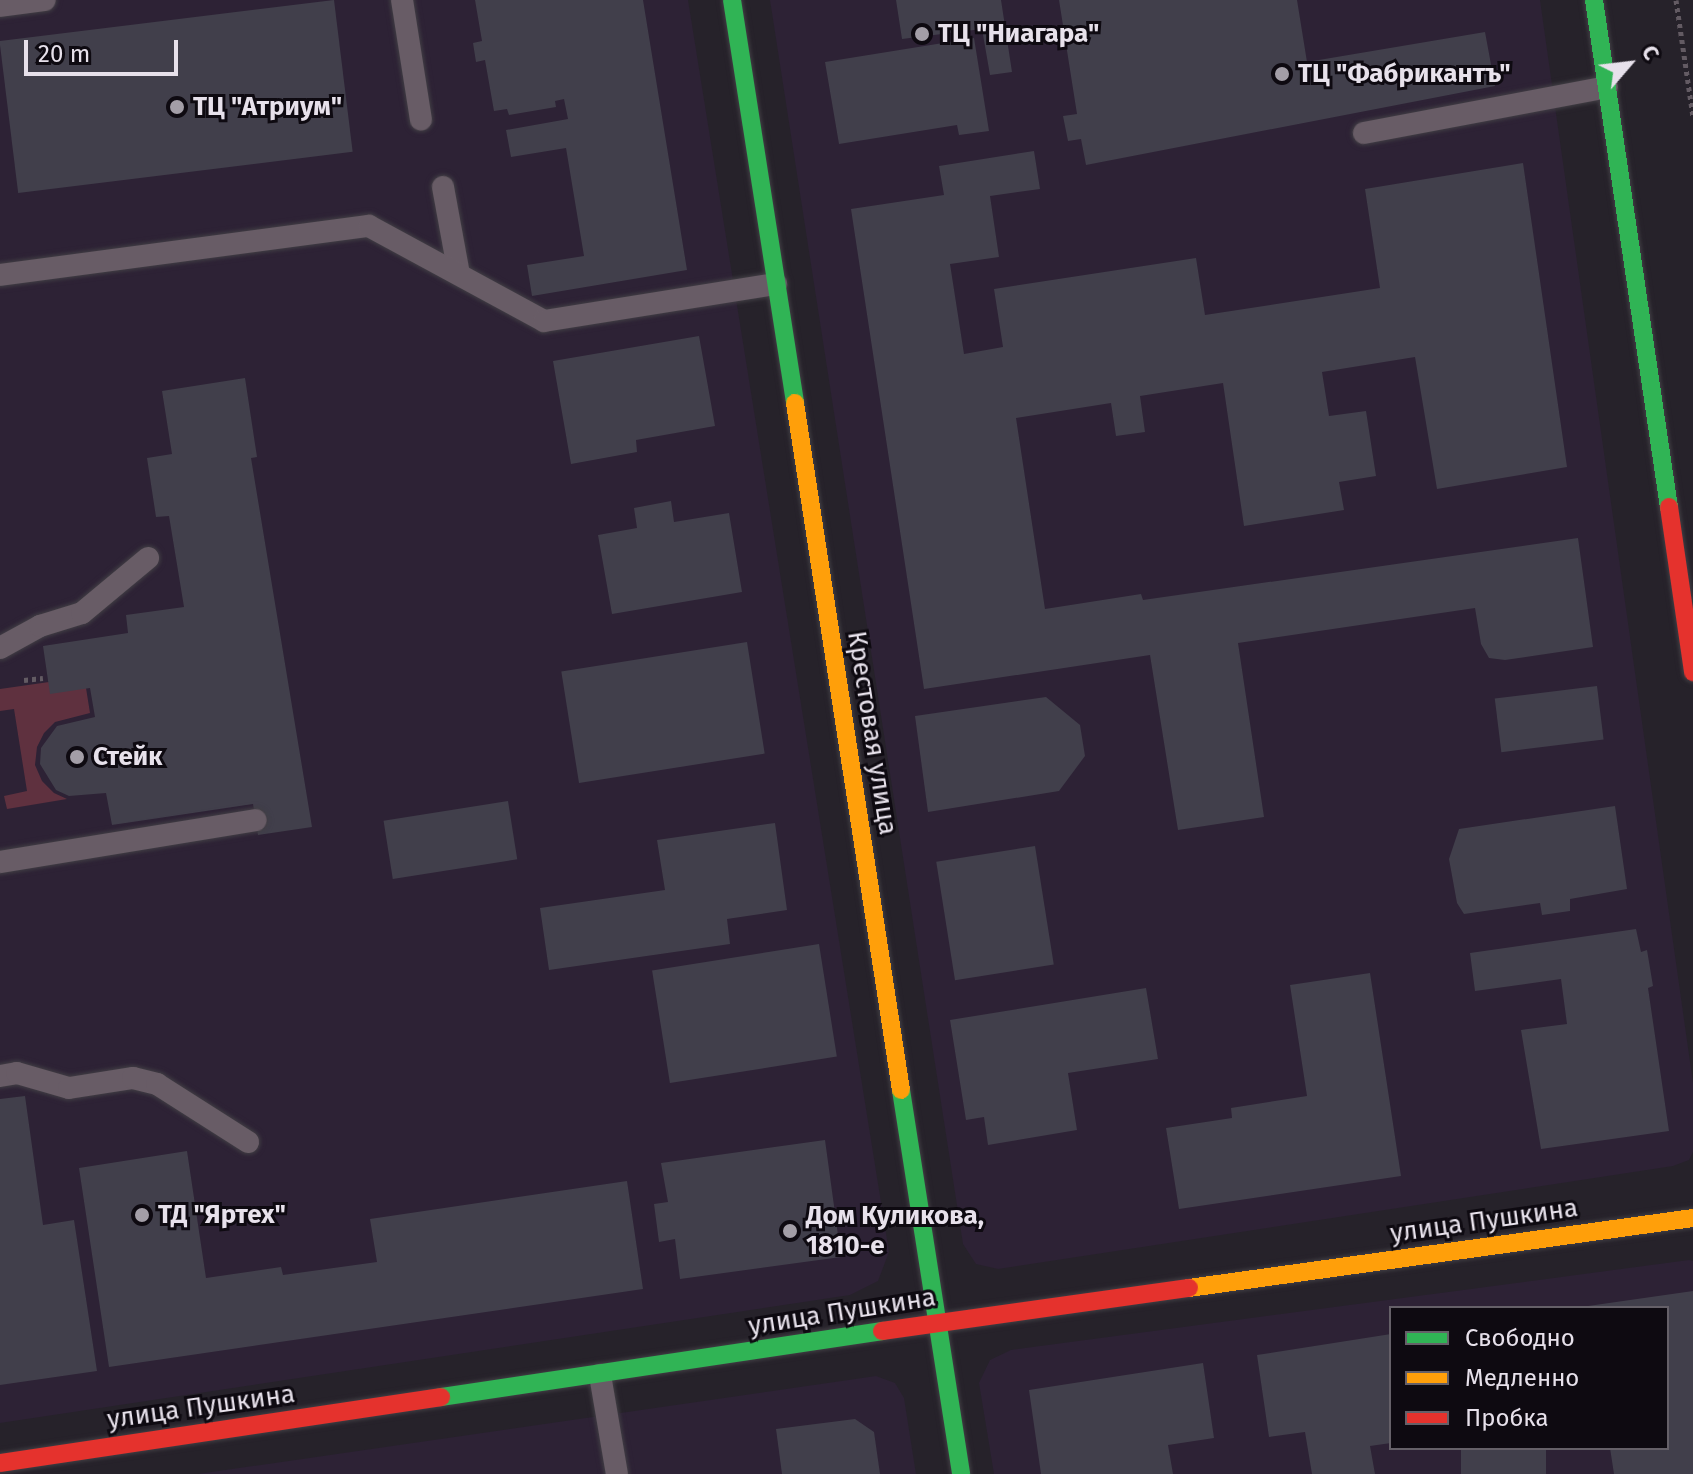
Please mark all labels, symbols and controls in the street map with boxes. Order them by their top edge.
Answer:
place label: ТЦ "Ниагара" [938,18,1100,50]
scale bar [28,24,182,74]
north arrow [1589,24,1669,104]
marker: ТЦ "Ниагара" [913,25,931,43]
text: 20 m [38,40,90,68]
text: С [1636,41,1666,64]
place label: ТЦ "Фабрикантъ" [1298,58,1511,90]
marker: ТЦ "Фабрикантъ" [1273,65,1291,83]
place label: ТЦ "Атриум" [193,91,342,123]
marker: ТЦ "Атриум" [168,98,186,116]
street label: Крестовая улица [840,629,904,837]
place label: Стейк [93,741,162,773]
marker: Стейк [68,748,86,766]
street label: улица Пушкина [1388,1192,1580,1250]
place label: ТД "Яртех" [158,1199,286,1231]
place label: Дом Куликова, 1810-е [806,1200,984,1262]
marker: ТД "Яртех" [133,1206,151,1224]
marker: Дом Куликова, 1810-е [781,1222,799,1240]
street label: улица Пушкина [746,1282,938,1342]
legend [1389,1306,1669,1450]
text: Свободно [1465,1324,1575,1352]
text: Медленно [1465,1364,1579,1392]
street label: улица Пушкина [105,1378,297,1436]
text: Пробка [1465,1404,1549,1432]

